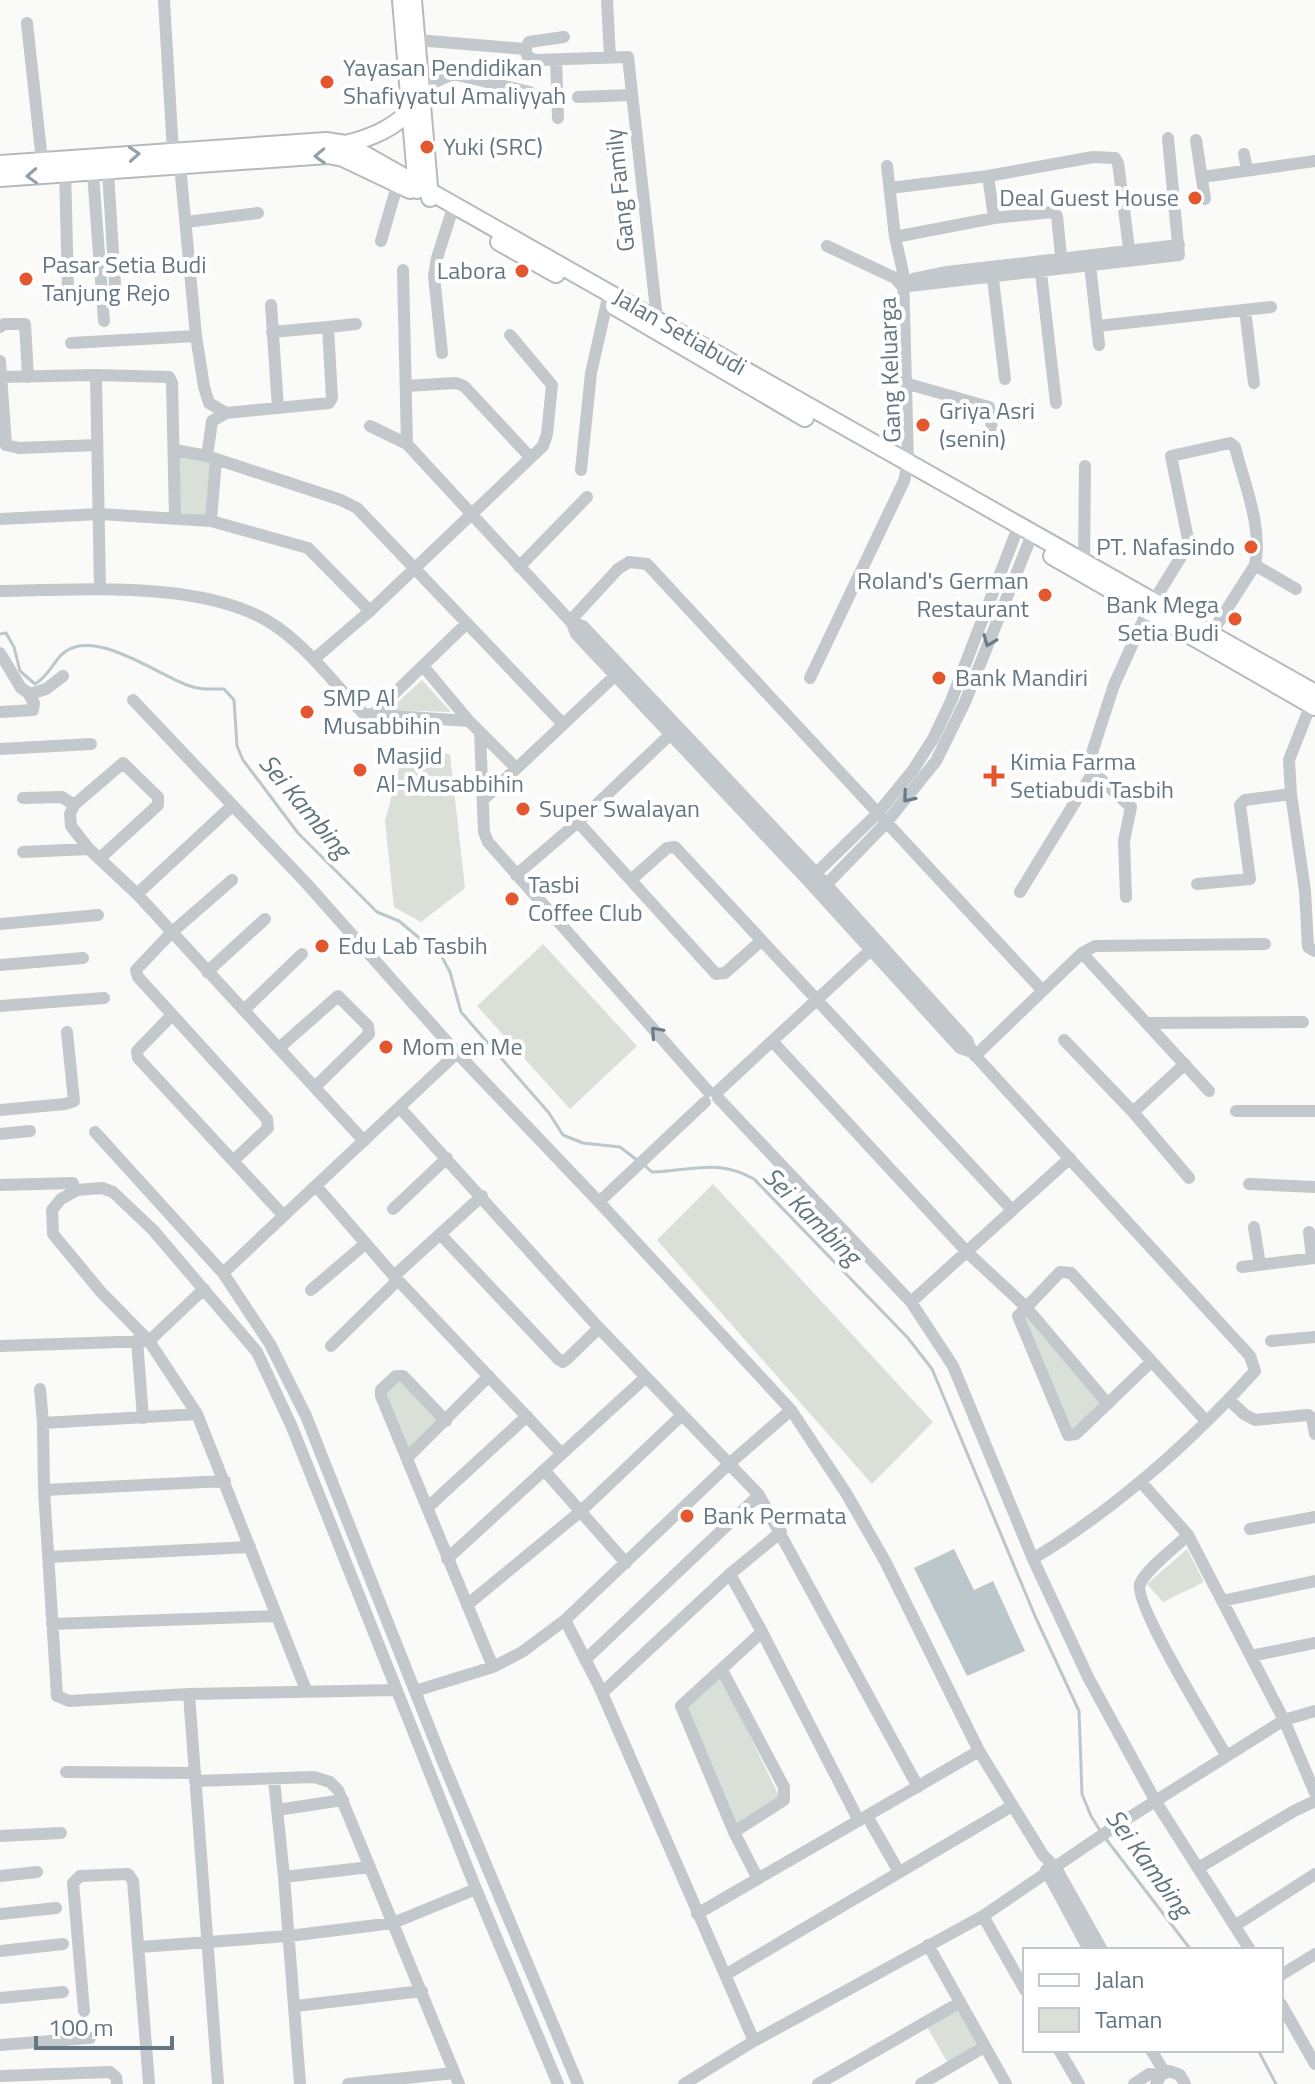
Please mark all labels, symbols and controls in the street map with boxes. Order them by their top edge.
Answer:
place label: Yayasan Pendidikan Shafiyyatul Amaliyyah [343,49,566,113]
marker: Yayasan Pendidikan Shafiyyatul Amaliyyah [318,73,336,91]
street label: Gang Family [595,126,643,253]
place label: Yuki (SRC) [443,128,543,164]
marker: Yuki (SRC) [418,138,436,156]
one-way arrow [128,146,141,163]
one-way arrow [313,148,326,165]
one-way arrow [25,167,38,184]
place label: Deal Guest House [999,179,1179,215]
marker: Deal Guest House [1186,189,1204,207]
place label: Pasar Setia Budi Tanjung Rejo [42,246,206,310]
place label: Labora [437,252,506,288]
marker: Labora [513,262,531,280]
marker: Pasar Setia Budi Tanjung Rejo [17,270,35,288]
street label: Jalan Setiabudi [607,278,754,384]
street label: Gang Keluarga [868,297,910,443]
place label: Griya Asri (senin) [939,392,1035,456]
marker: Griya Asri (senin) [914,416,932,434]
place label: PT. Nafasindo [1096,528,1235,564]
marker: PT. Nafasindo [1242,538,1260,556]
place label: Roland's German Restaurant [857,562,1030,626]
marker: Roland's German Restaurant [1036,586,1054,604]
place label: Bank Mega Setia Budi [1106,586,1219,650]
marker: Bank Mega Setia Budi [1226,610,1244,628]
one-way arrow [982,633,999,647]
place label: Bank Mandiri [955,659,1088,695]
marker: Bank Mandiri [930,669,948,687]
place label: SMP Al Musabbihin [323,679,441,743]
marker: SMP Al Musabbihin [298,703,316,721]
place label: Masjid Al-Musabbihin [376,737,524,801]
place label: Kimia Farma Setiabudi Tasbih [1010,743,1174,807]
water label: Sei Kambing [250,745,363,869]
marker: Masjid Al-Musabbihin [351,761,369,779]
marker: Kimia Farma Setiabudi Tasbih [985,767,1003,785]
one-way arrow [903,788,918,802]
place label: Super Swalayan [539,790,700,826]
marker: Super Swalayan [514,800,532,818]
place label: Tasbi Coffee Club [528,866,643,930]
marker: Tasbi Coffee Club [503,890,521,908]
place label: Edu Lab Tasbih [338,927,488,963]
marker: Edu Lab Tasbih [313,937,331,955]
one-way arrow [651,1027,666,1042]
place label: Mom en Me [402,1028,523,1064]
marker: Mom en Me [377,1038,395,1056]
water label: Sei Kambing [754,1157,873,1276]
place label: Bank Permata [703,1497,847,1533]
marker: Bank Permata [678,1507,696,1525]
water label: Sei Kambing [1097,1800,1204,1927]
legend [1023,1948,1283,2052]
text: Jalan [1095,1961,1144,1997]
scale bar [36,2000,172,2050]
text: Taman [1095,2001,1163,2037]
text: 100 m [48,2009,114,2045]

